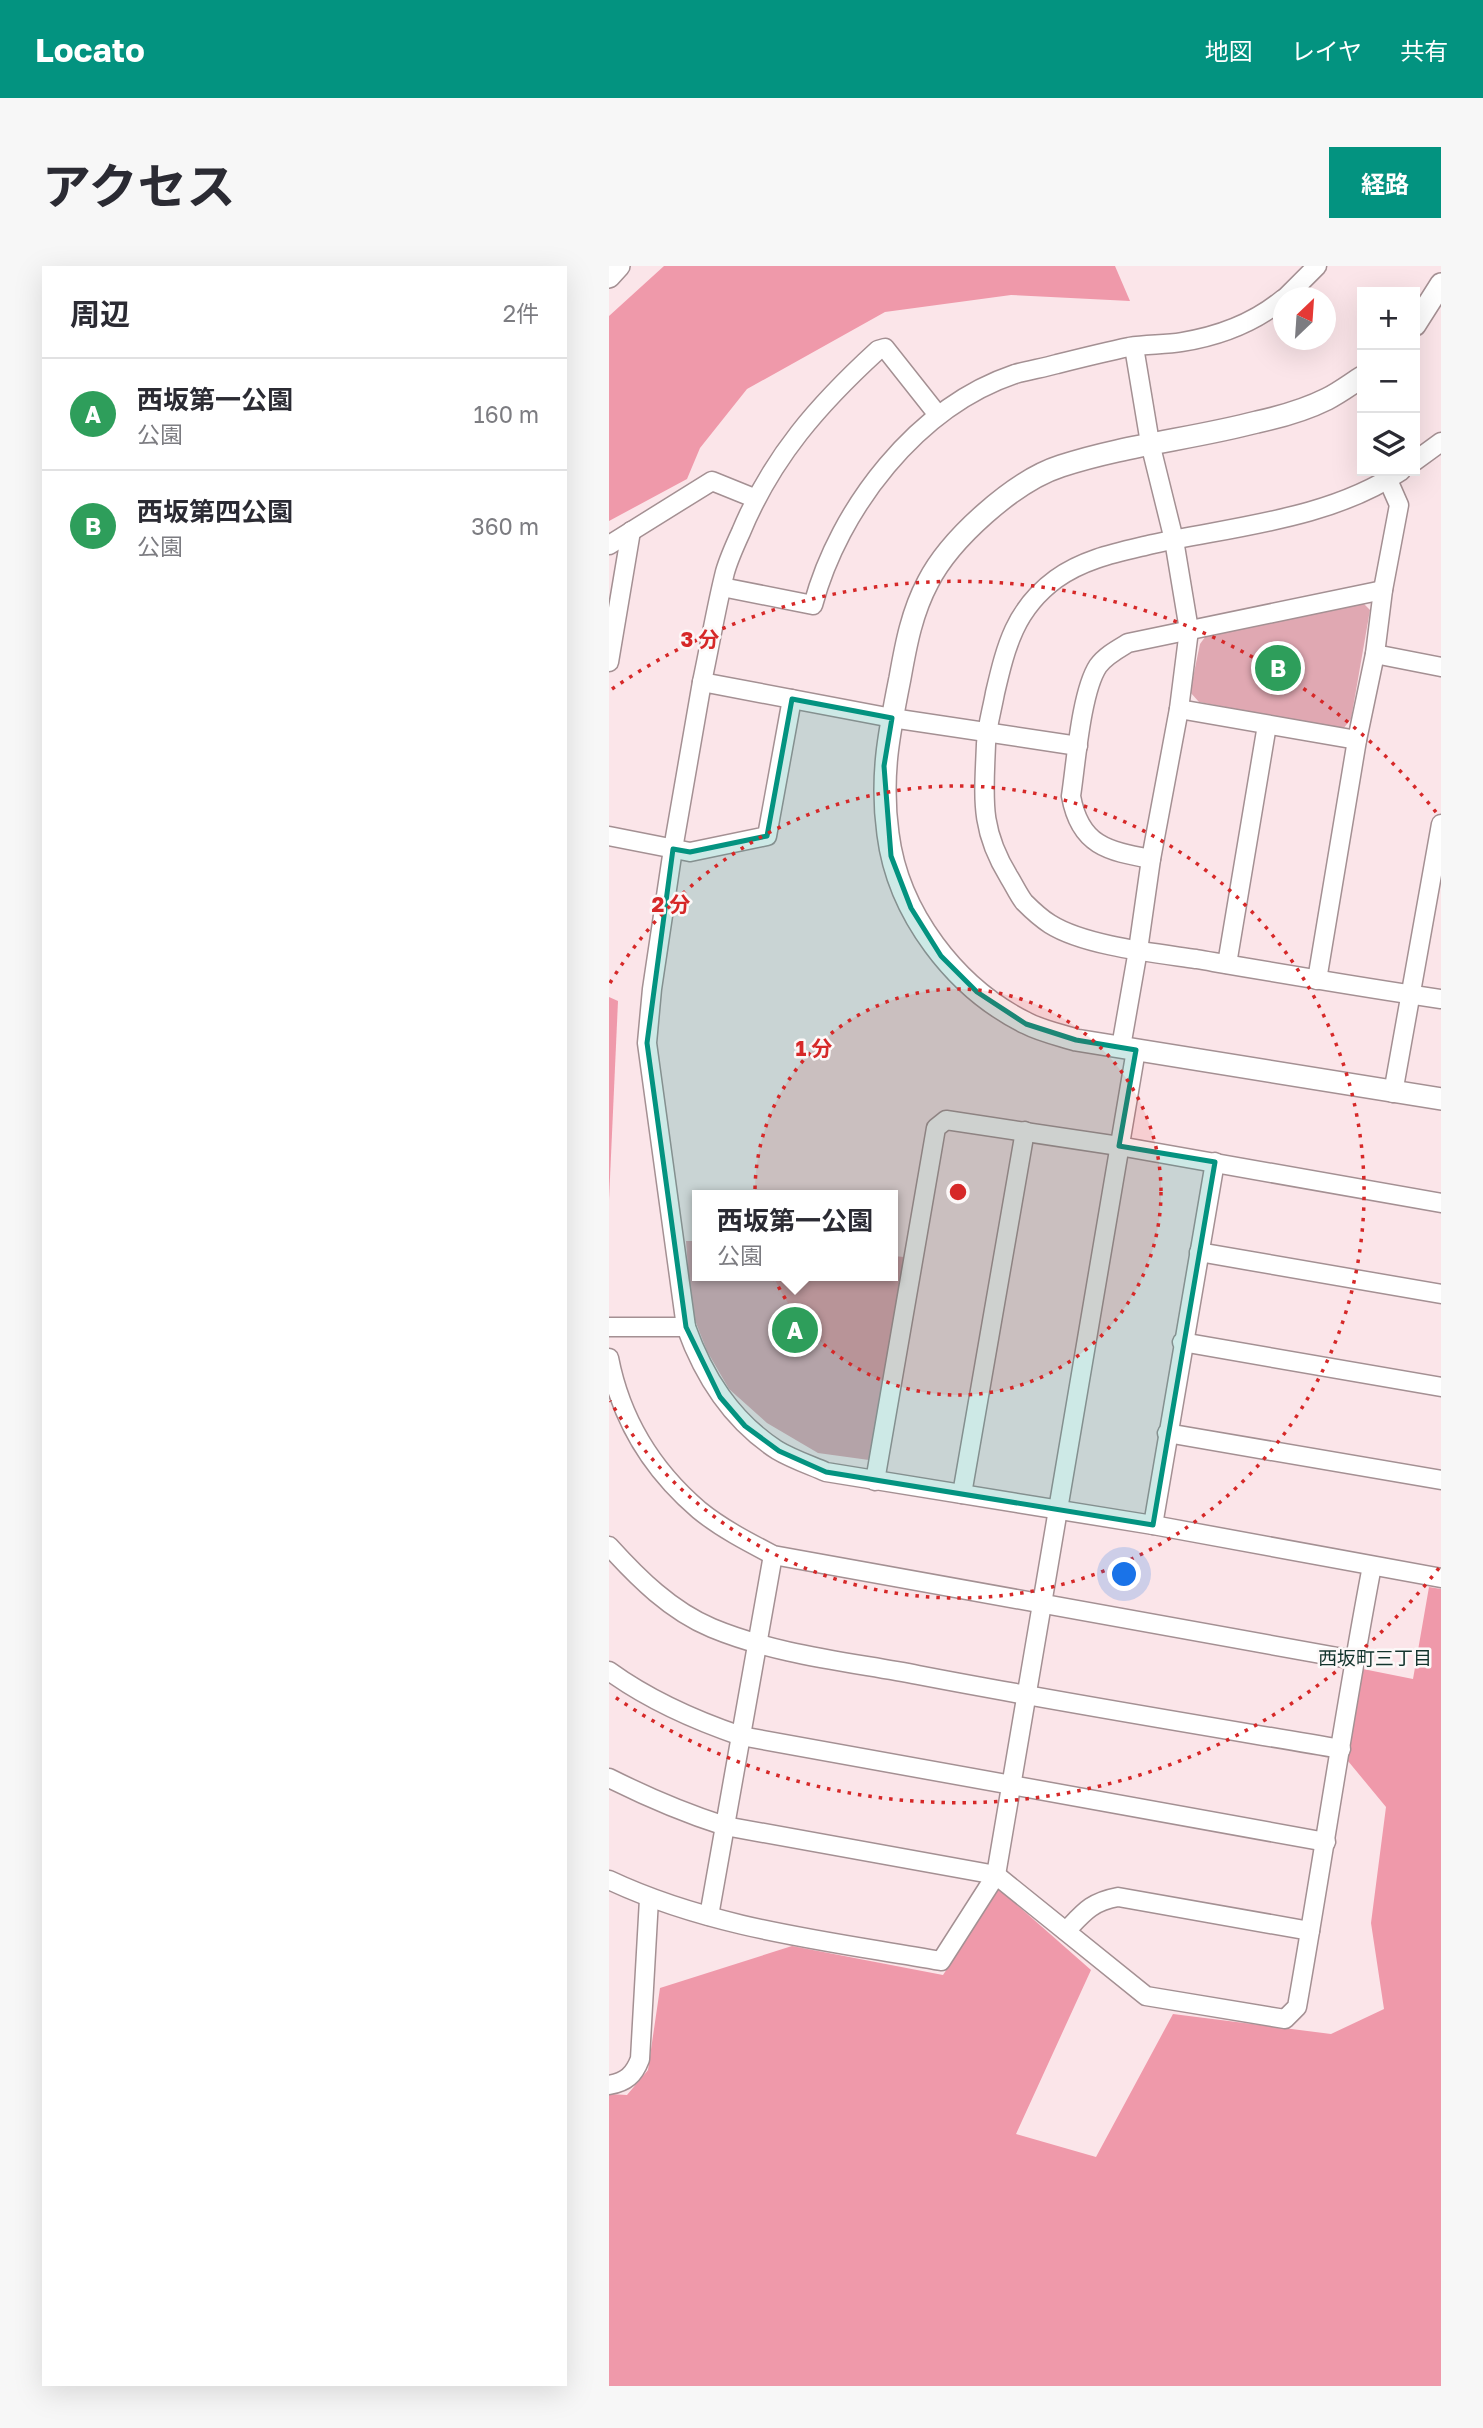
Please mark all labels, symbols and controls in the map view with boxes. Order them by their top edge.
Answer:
text: Locato [35,30,145,69]
text: 地図 [1205,36,1253,65]
text: レイヤ [1291,36,1362,65]
text: 共有 [1400,36,1448,65]
button: 経路 [1329,147,1441,218]
text: アクセス [42,156,236,215]
north arrow [1273,287,1336,350]
map controls [1357,287,1420,476]
button: + [1357,287,1420,350]
text: 周辺 [70,296,130,332]
text: 2件 [503,299,539,327]
button: − [1357,350,1420,413]
text: 西坂第一公園 [137,384,293,415]
text: A [85,400,101,428]
text: 160 m [474,400,539,428]
button: layers [1357,413,1420,476]
text: 公園 [137,420,183,448]
text: 西坂第四公園 [137,496,293,527]
text: B [85,512,101,540]
text: 360 m [471,512,539,540]
text: 公園 [137,532,183,560]
text: 3 分 [680,626,720,652]
pin: B [1255,642,1301,694]
text: 2 分 [651,891,691,917]
text: 1 分 [795,1035,833,1061]
centre of rings [946,1180,970,1204]
popup [692,1190,898,1281]
text: 西坂第一公園 [717,1205,873,1236]
text: 公園 [717,1241,763,1269]
pin: A [772,1304,818,1356]
your location [1107,1557,1141,1591]
district label: 西坂町三丁目 [1318,1646,1432,1669]

